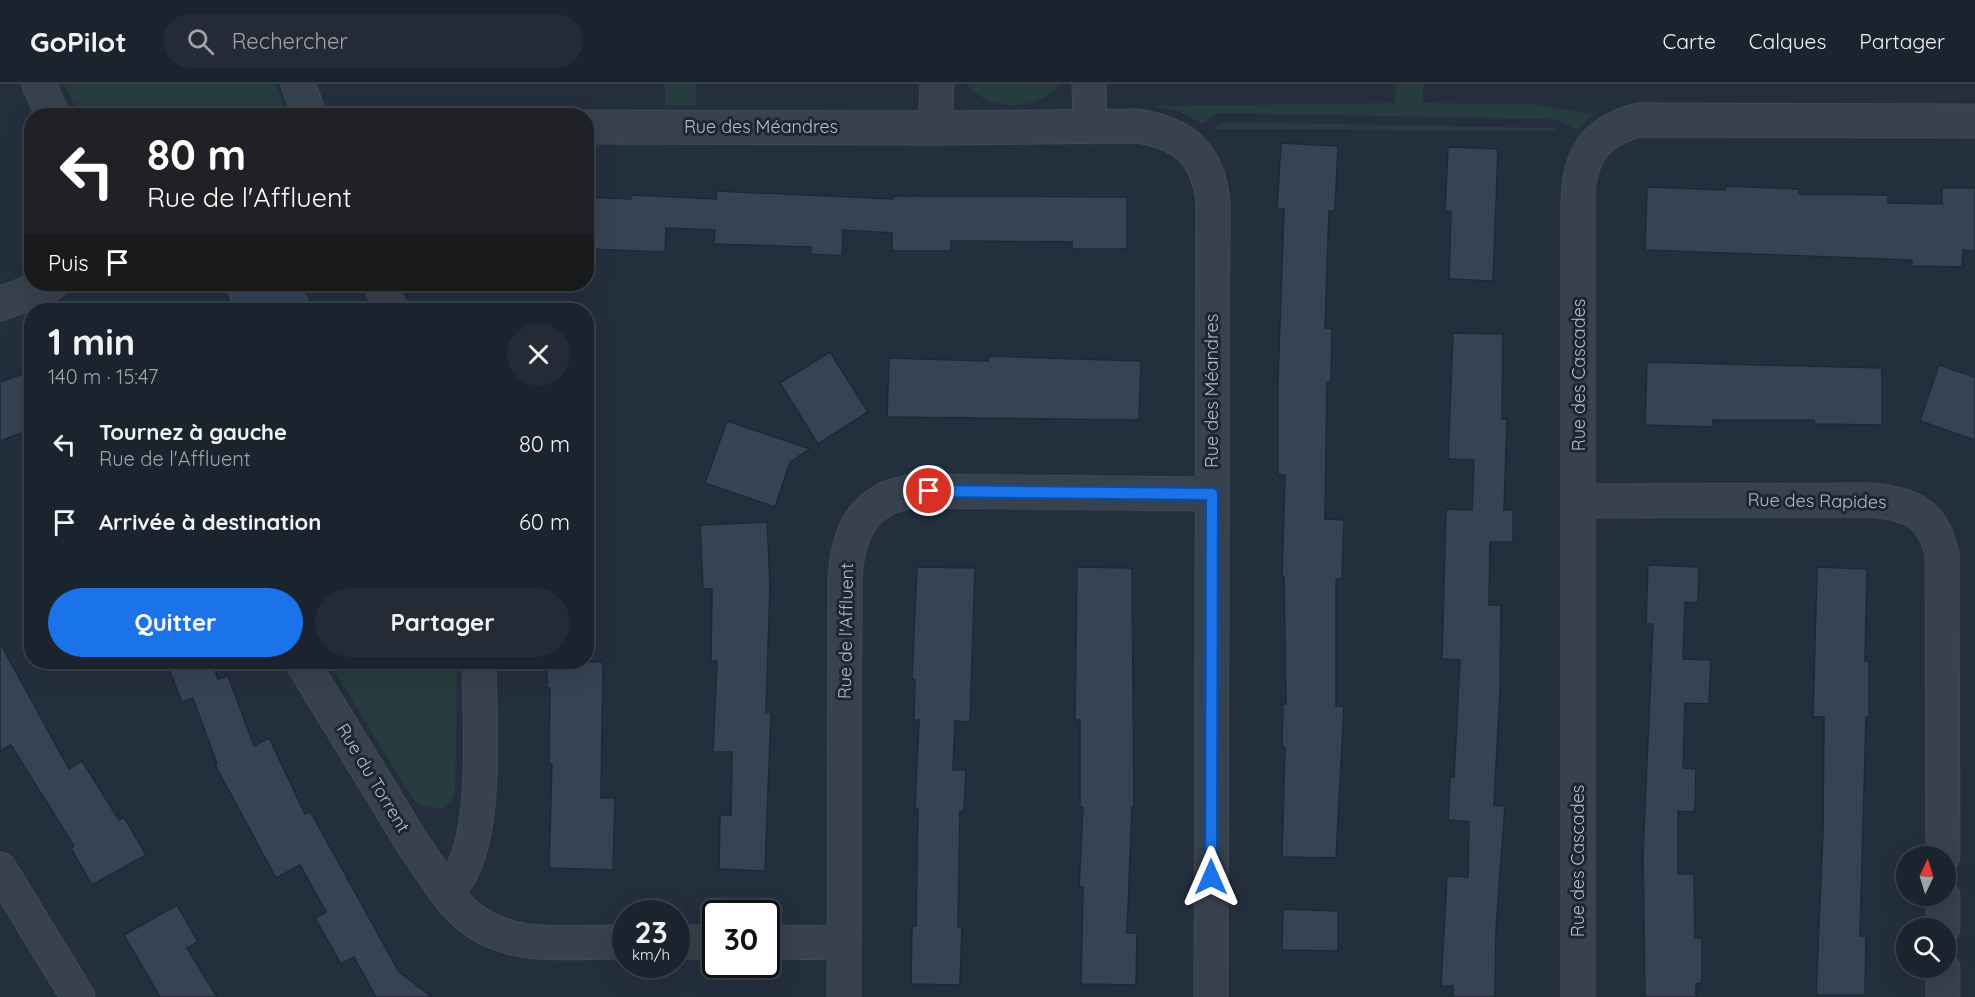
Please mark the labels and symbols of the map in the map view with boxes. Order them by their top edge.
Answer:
street label: Rue des Méandres [684,115,838,138]
street label: Rue des Cascades [1567,299,1590,451]
street label: Rue des Méandres [1200,314,1223,468]
pin [903,465,954,516]
street label: Rue des Rapides [1747,488,1887,513]
street label: Rue de l'Affluent [833,563,858,699]
street label: Rue du Torrent [332,719,415,837]
street label: Rue des Cascades [1566,785,1589,937]
position arrow [1179,845,1243,909]
north arrow [1896,846,1956,906]
speed limit sign: 30 [702,900,780,978]

